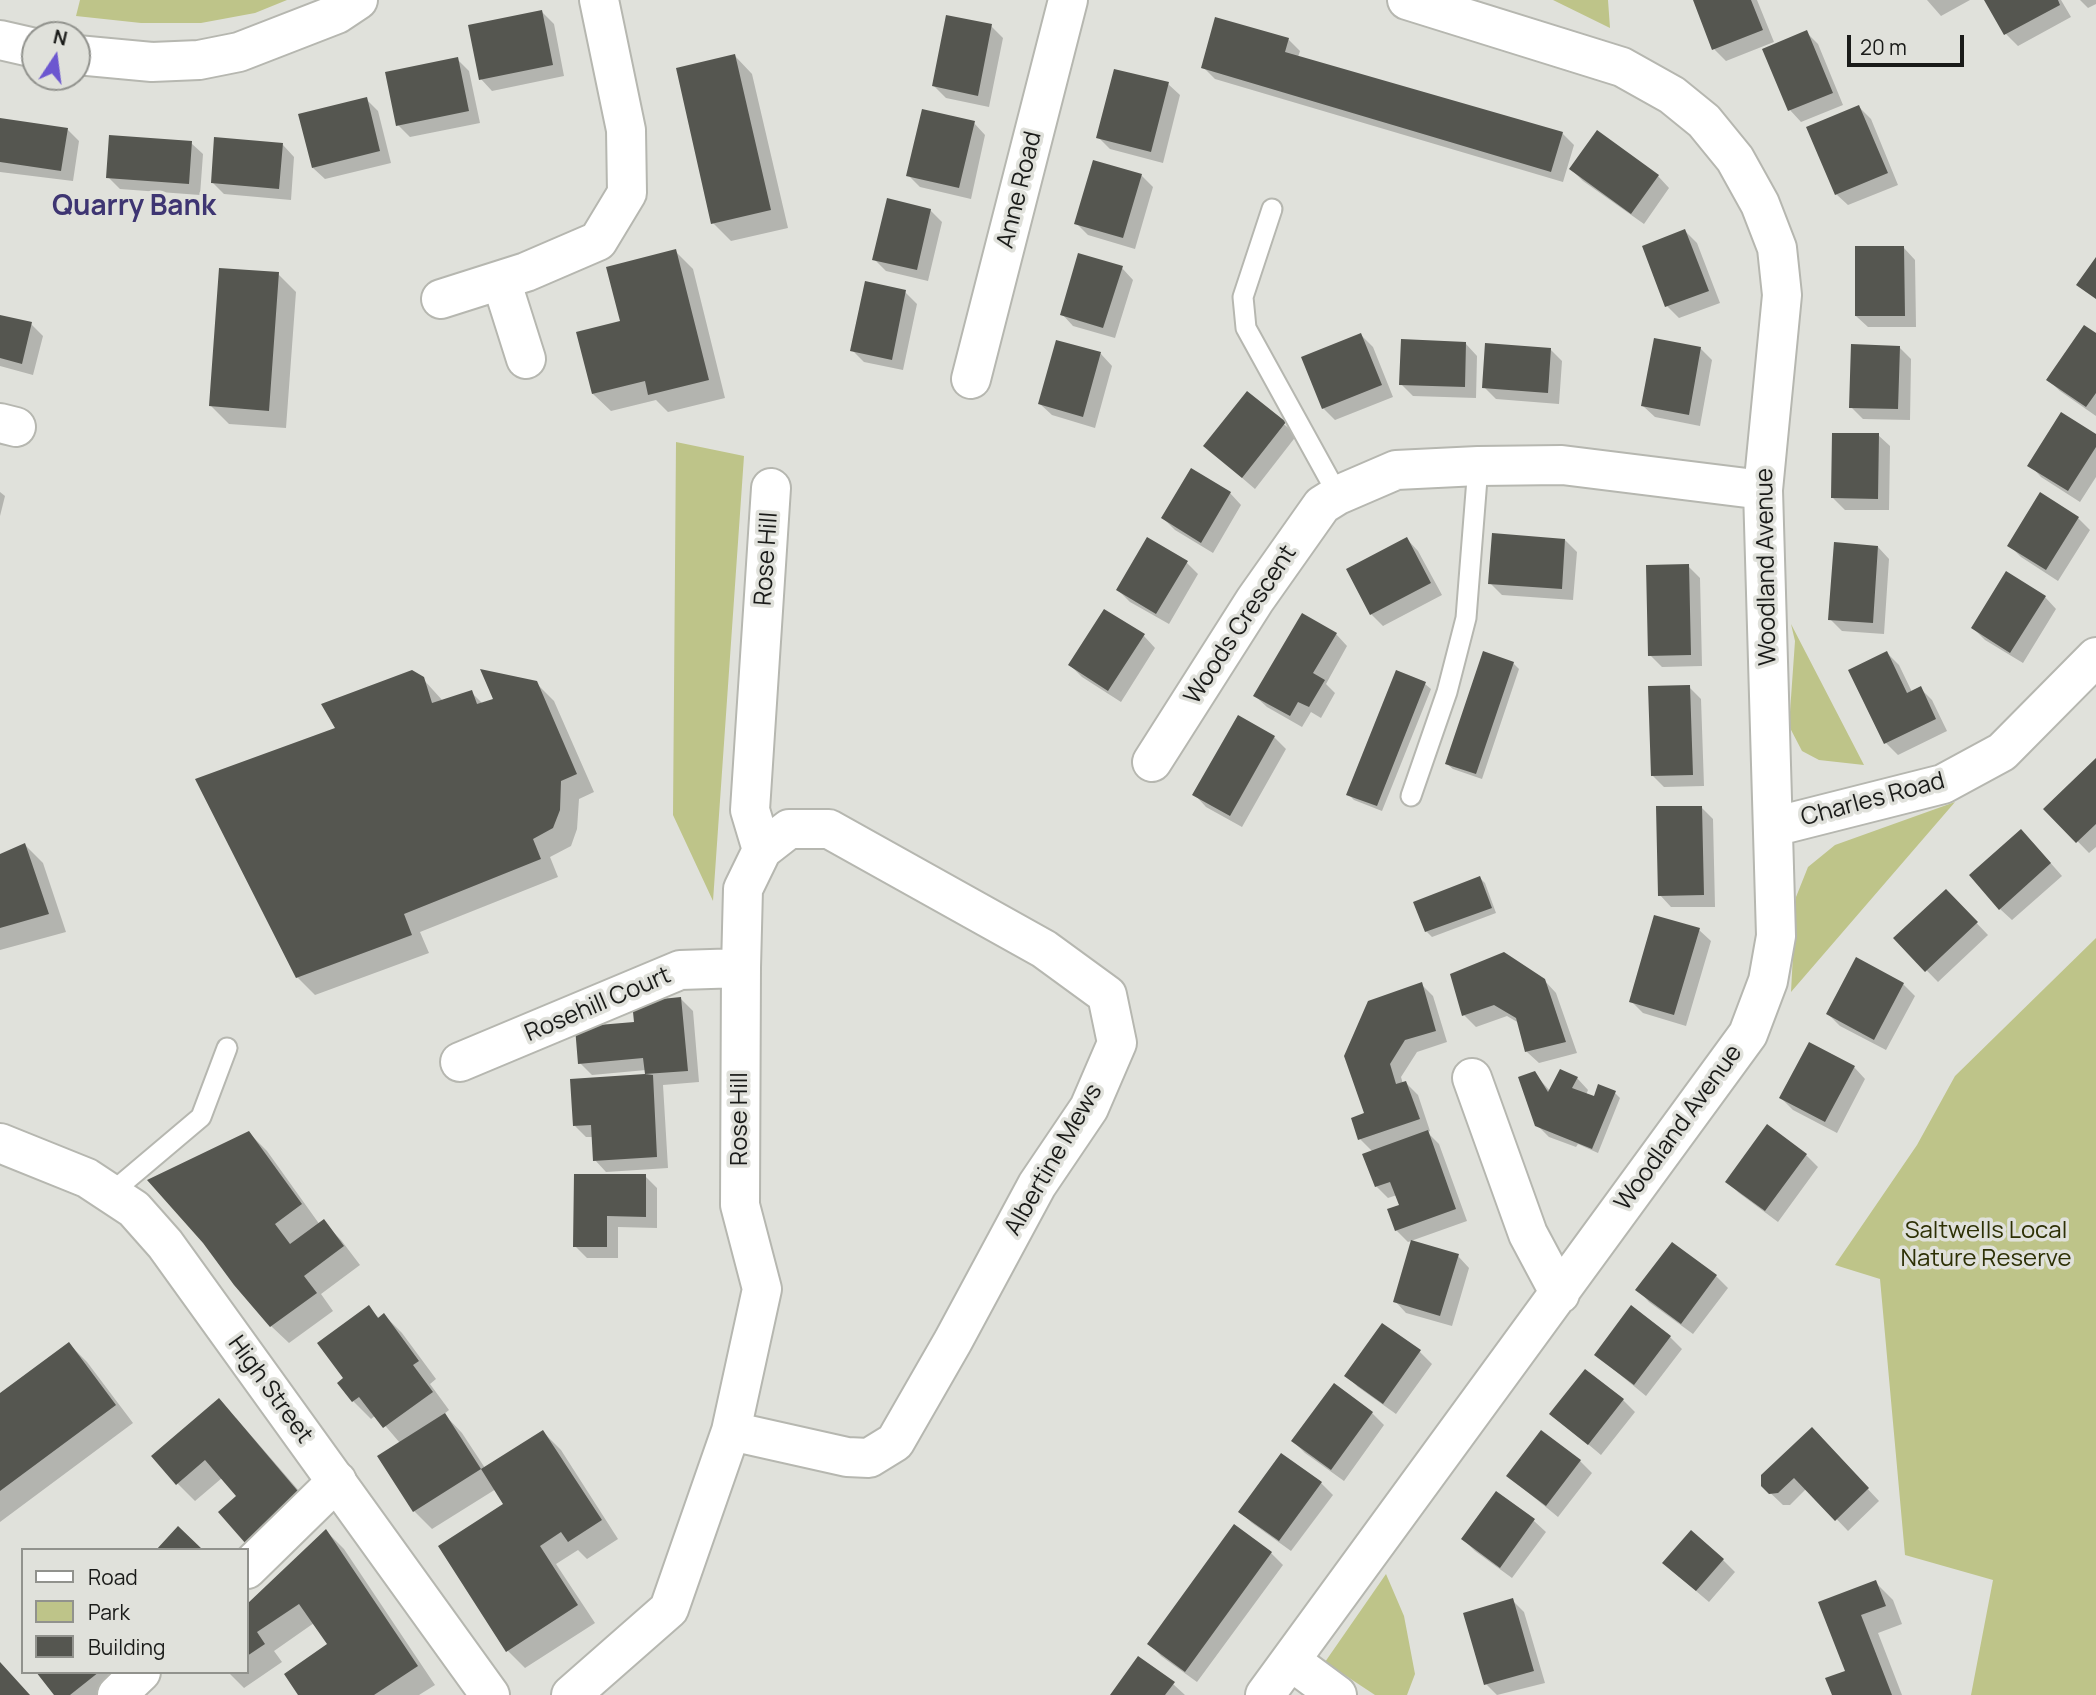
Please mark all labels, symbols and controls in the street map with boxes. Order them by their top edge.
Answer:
north arrow [21,21,91,91]
scale bar [1851,21,1968,65]
text: N [51,23,70,52]
text: 20 m [1860,33,1907,61]
street label: Anne Road [992,129,1048,251]
district label: Quarry Bank [52,190,216,224]
street label: Woodland Avenue [1751,468,1783,666]
street label: Rose Hill [749,511,785,607]
street label: Woods Crescent [1179,540,1303,710]
street label: Charles Road [1798,767,1948,833]
street label: Rosehill Court [521,961,675,1049]
street label: Woodland Avenue [1609,1039,1749,1217]
street label: Rose Hill [726,1072,754,1166]
street label: Albertine Mews [999,1079,1109,1241]
park label: Saltwells Local Nature Reserve [1900,1217,2072,1273]
street label: High Street [221,1331,319,1449]
legend [21,1548,248,1674]
text: Road [88,1563,138,1591]
text: Park [88,1598,130,1626]
text: Building [88,1633,165,1661]

